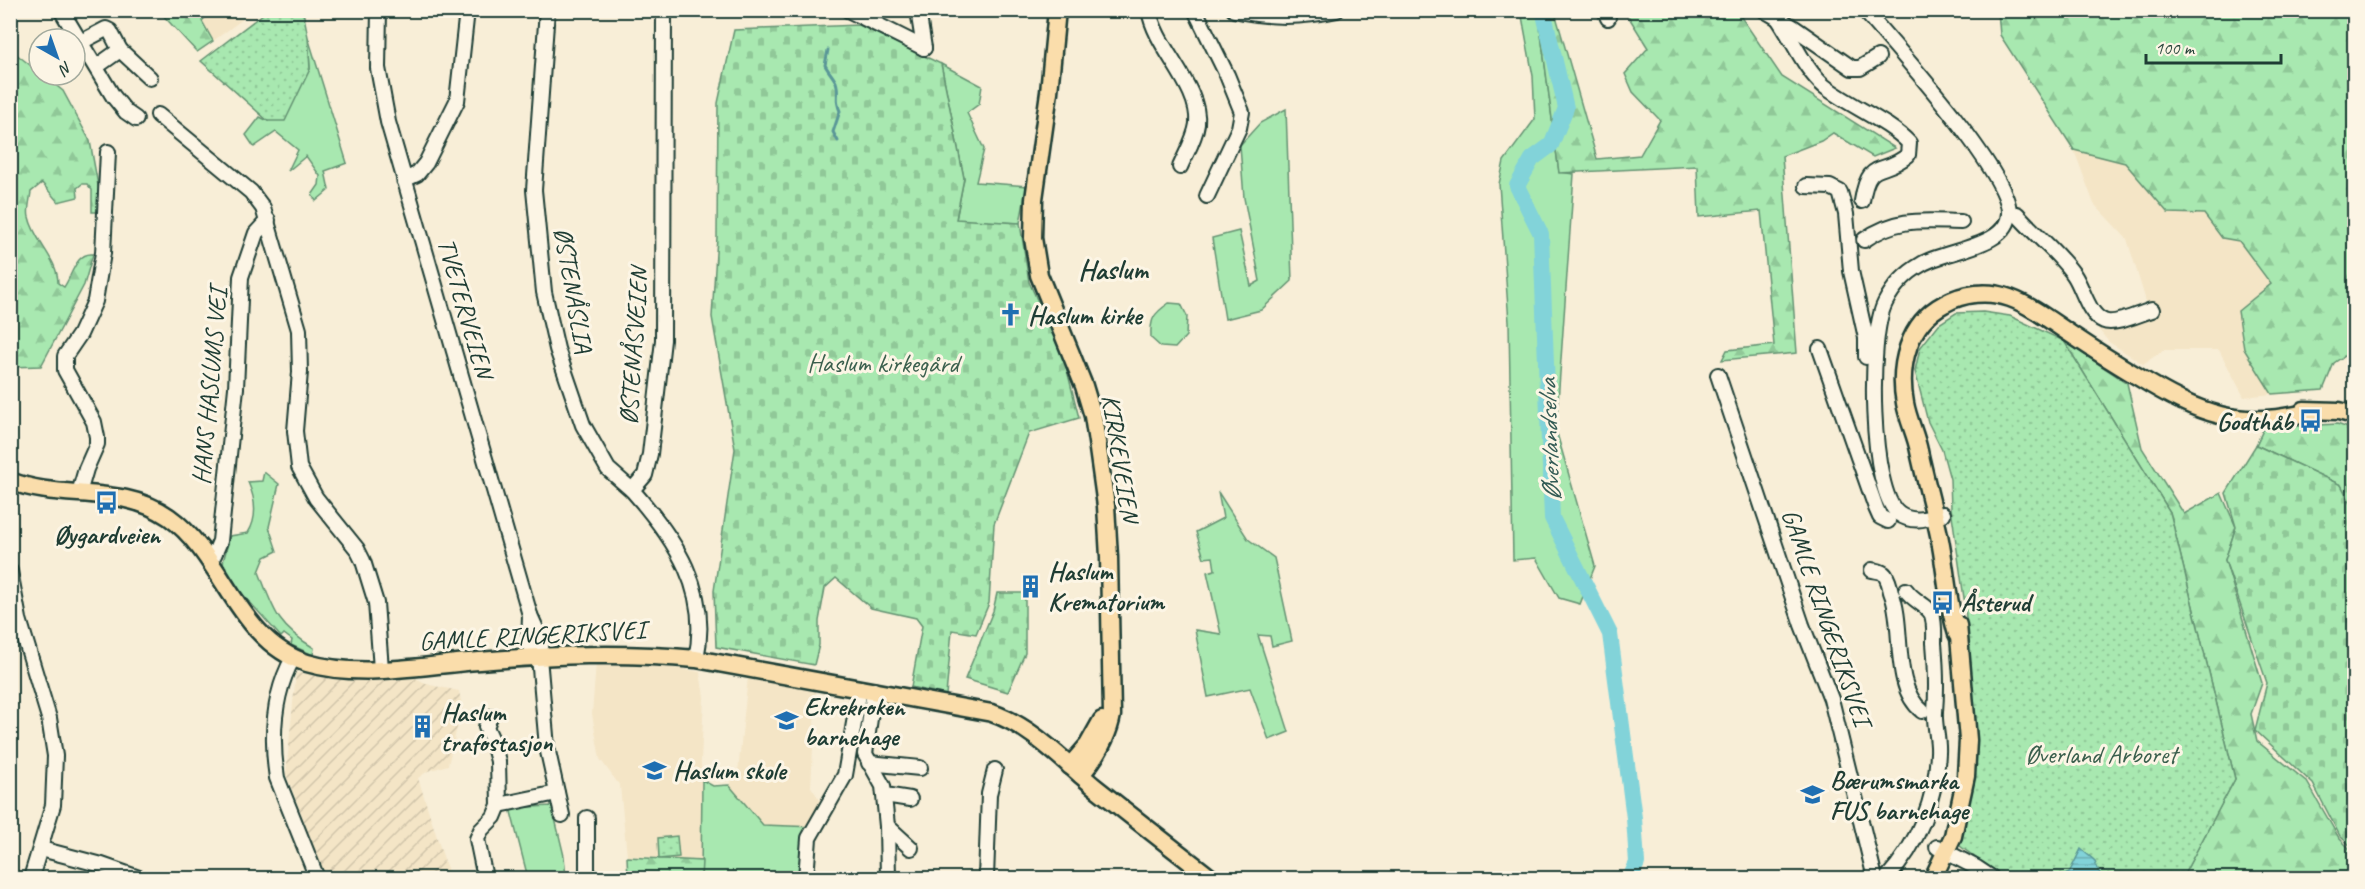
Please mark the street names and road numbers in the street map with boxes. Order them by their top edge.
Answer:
street label: ØSTENÅSLIA [546,225,601,356]
street label: TVETERVEIEN [430,234,502,386]
street label: ØSTENÅSVEIEN [612,262,656,426]
street label: HANS HASLUMS VEI [184,281,235,486]
street label: KIRKEVEIEN [1094,392,1148,528]
street label: GAMLE RINGERIKSVEI [1774,505,1881,735]
street label: GAMLE RINGERIKSVEI [418,613,652,658]

